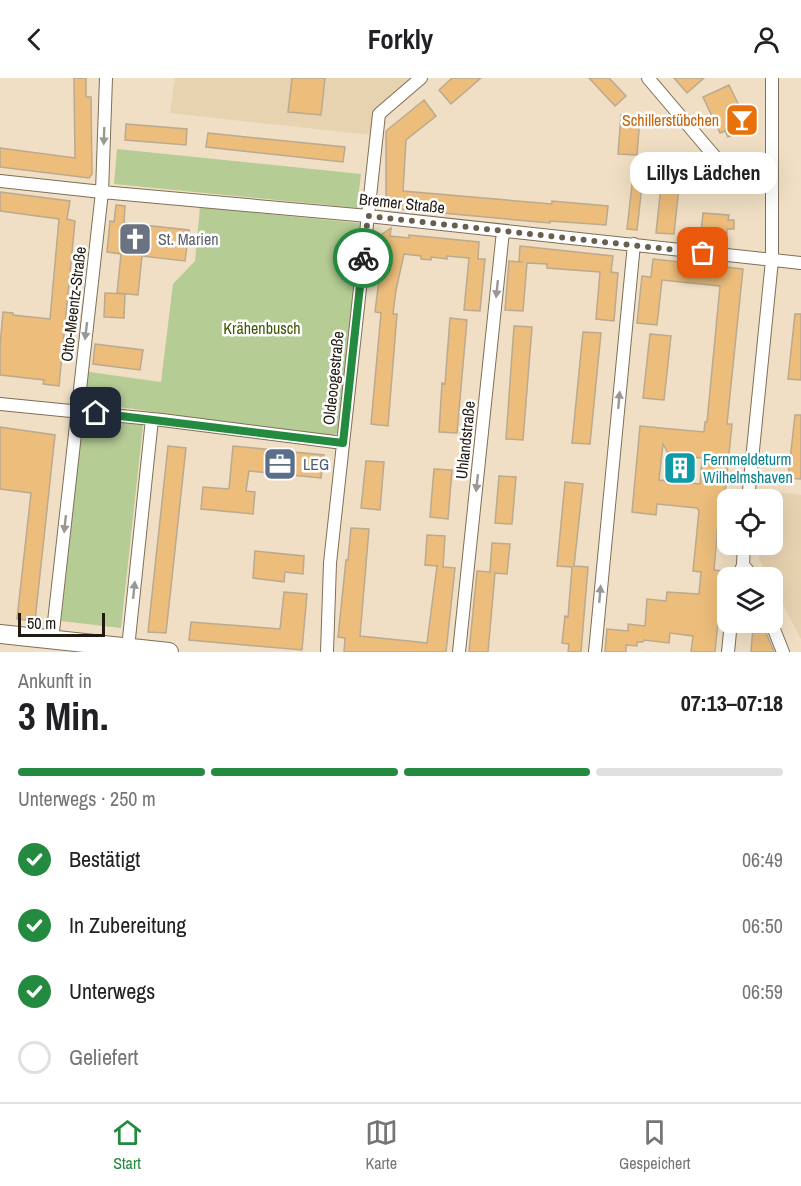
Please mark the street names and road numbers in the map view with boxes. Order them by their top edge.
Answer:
street label: Bremer Straße [358,188,446,218]
street label: Otto-Meentz-Straße [55,245,91,363]
street label: Oldeoogestraße [317,330,349,426]
street label: Uhlandstraße [450,400,480,480]

